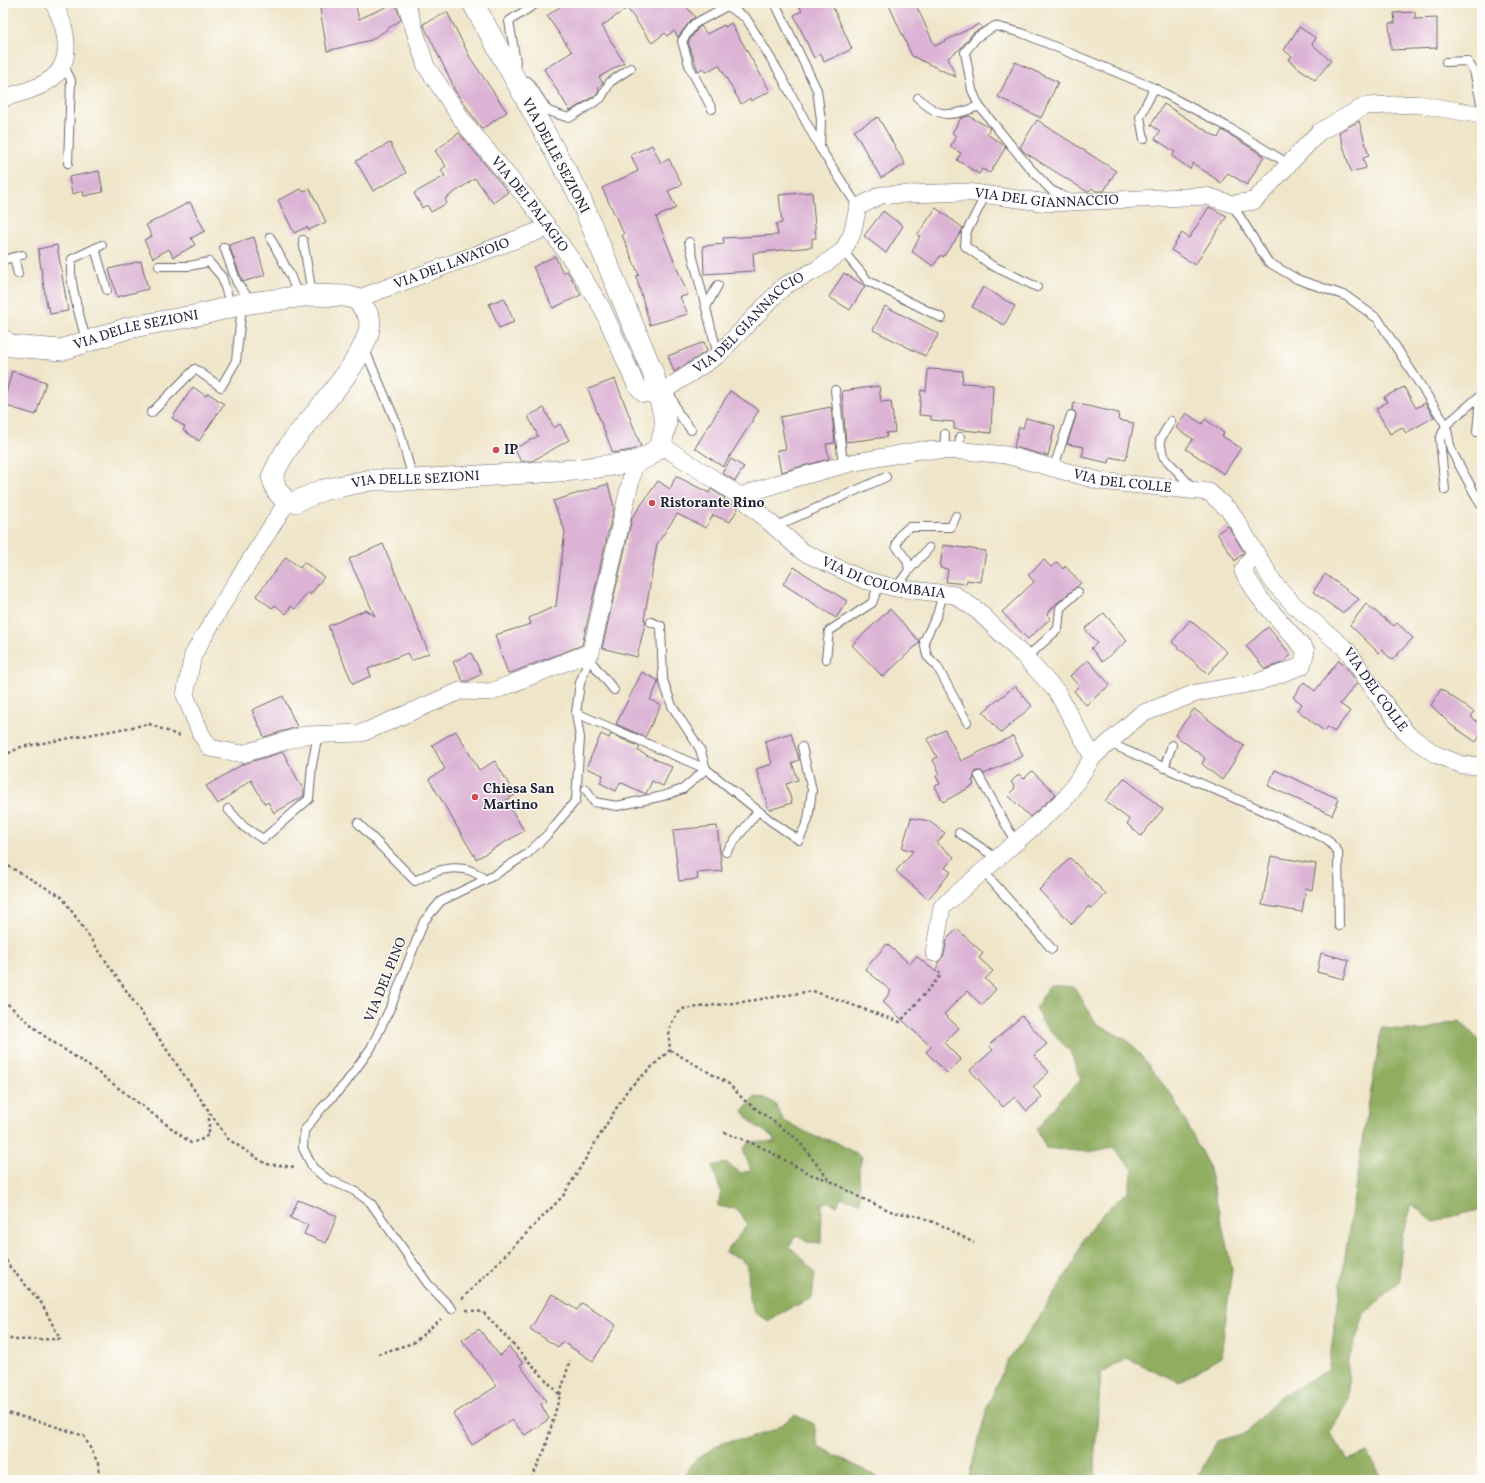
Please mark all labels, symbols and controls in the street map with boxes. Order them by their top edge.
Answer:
street label: VIA DELLE SEZIONI [517,95,594,217]
street label: VIA DEL PALAGIO [486,152,573,256]
street label: VIA DEL GIANNACCIO [973,184,1119,213]
street label: VIA DEL LAVATOIO [391,233,512,294]
street label: VIA DEL GIANNACCIO [689,268,807,378]
street label: VIA DELLE SEZIONI [71,306,200,355]
place label: IP [504,441,518,460]
marker: IP [491,445,501,455]
street label: VIA DEL COLLE [1071,464,1173,498]
street label: VIA DELLE SEZIONI [350,466,480,493]
place label: Ristorante Rino [660,494,765,513]
marker: Ristorante Rino [647,498,657,508]
street label: VIA DI COLOMBAIA [819,552,947,603]
street label: VIA DEL COLLE [1338,644,1412,736]
place label: Chiesa San Martino [483,780,555,815]
marker: Chiesa San Martino [470,792,480,802]
street label: VIA DEL PINO [360,935,412,1025]

